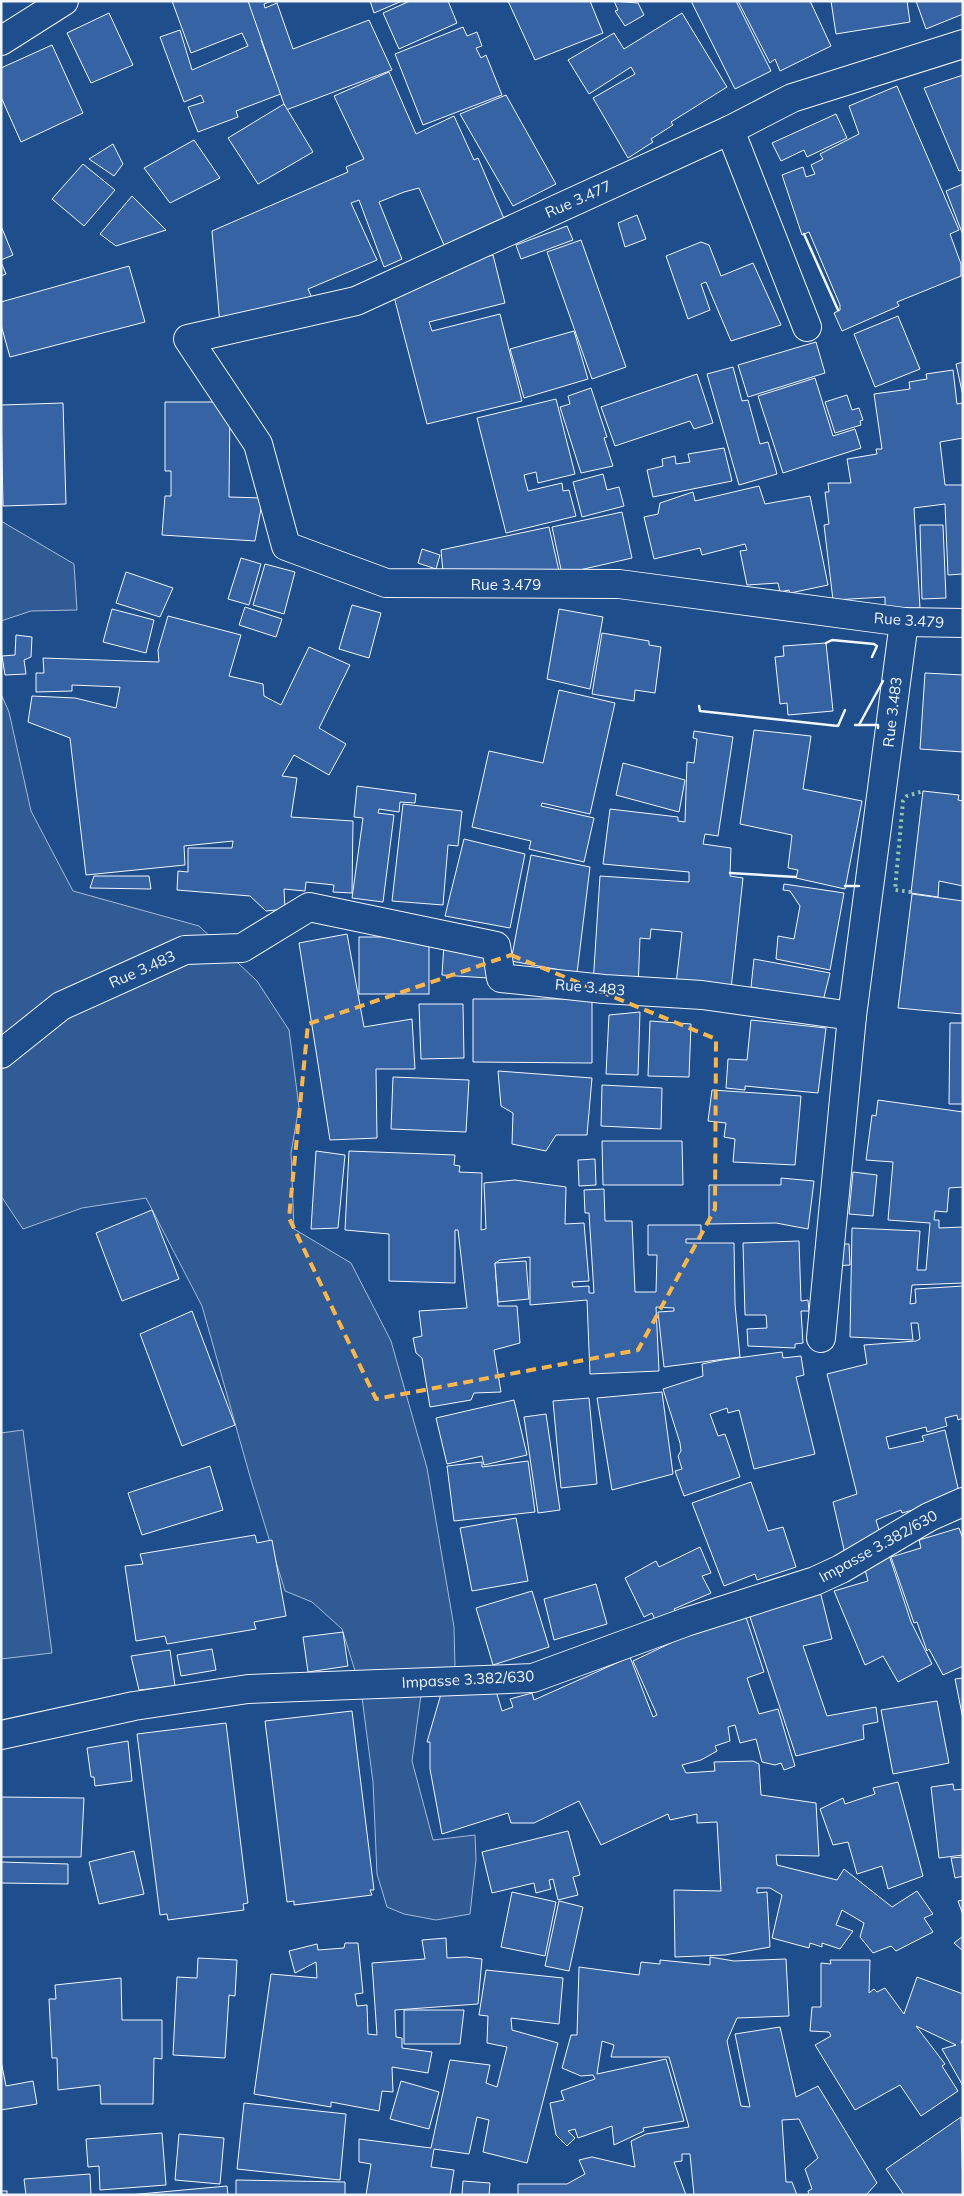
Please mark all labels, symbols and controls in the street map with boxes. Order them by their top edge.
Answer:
street label: Rue 3.477 [542,176,614,222]
street label: Rue 3.479 [471,575,541,594]
street label: Rue 3.479 [873,608,945,632]
street label: Rue 3.483 [878,676,906,748]
street label: Rue 3.483 [106,946,178,992]
street label: Rue 3.483 [554,974,626,1000]
street label: Impasse 3.382/630 [815,1506,941,1586]
street label: Impasse 3.382/630 [401,1666,535,1692]

